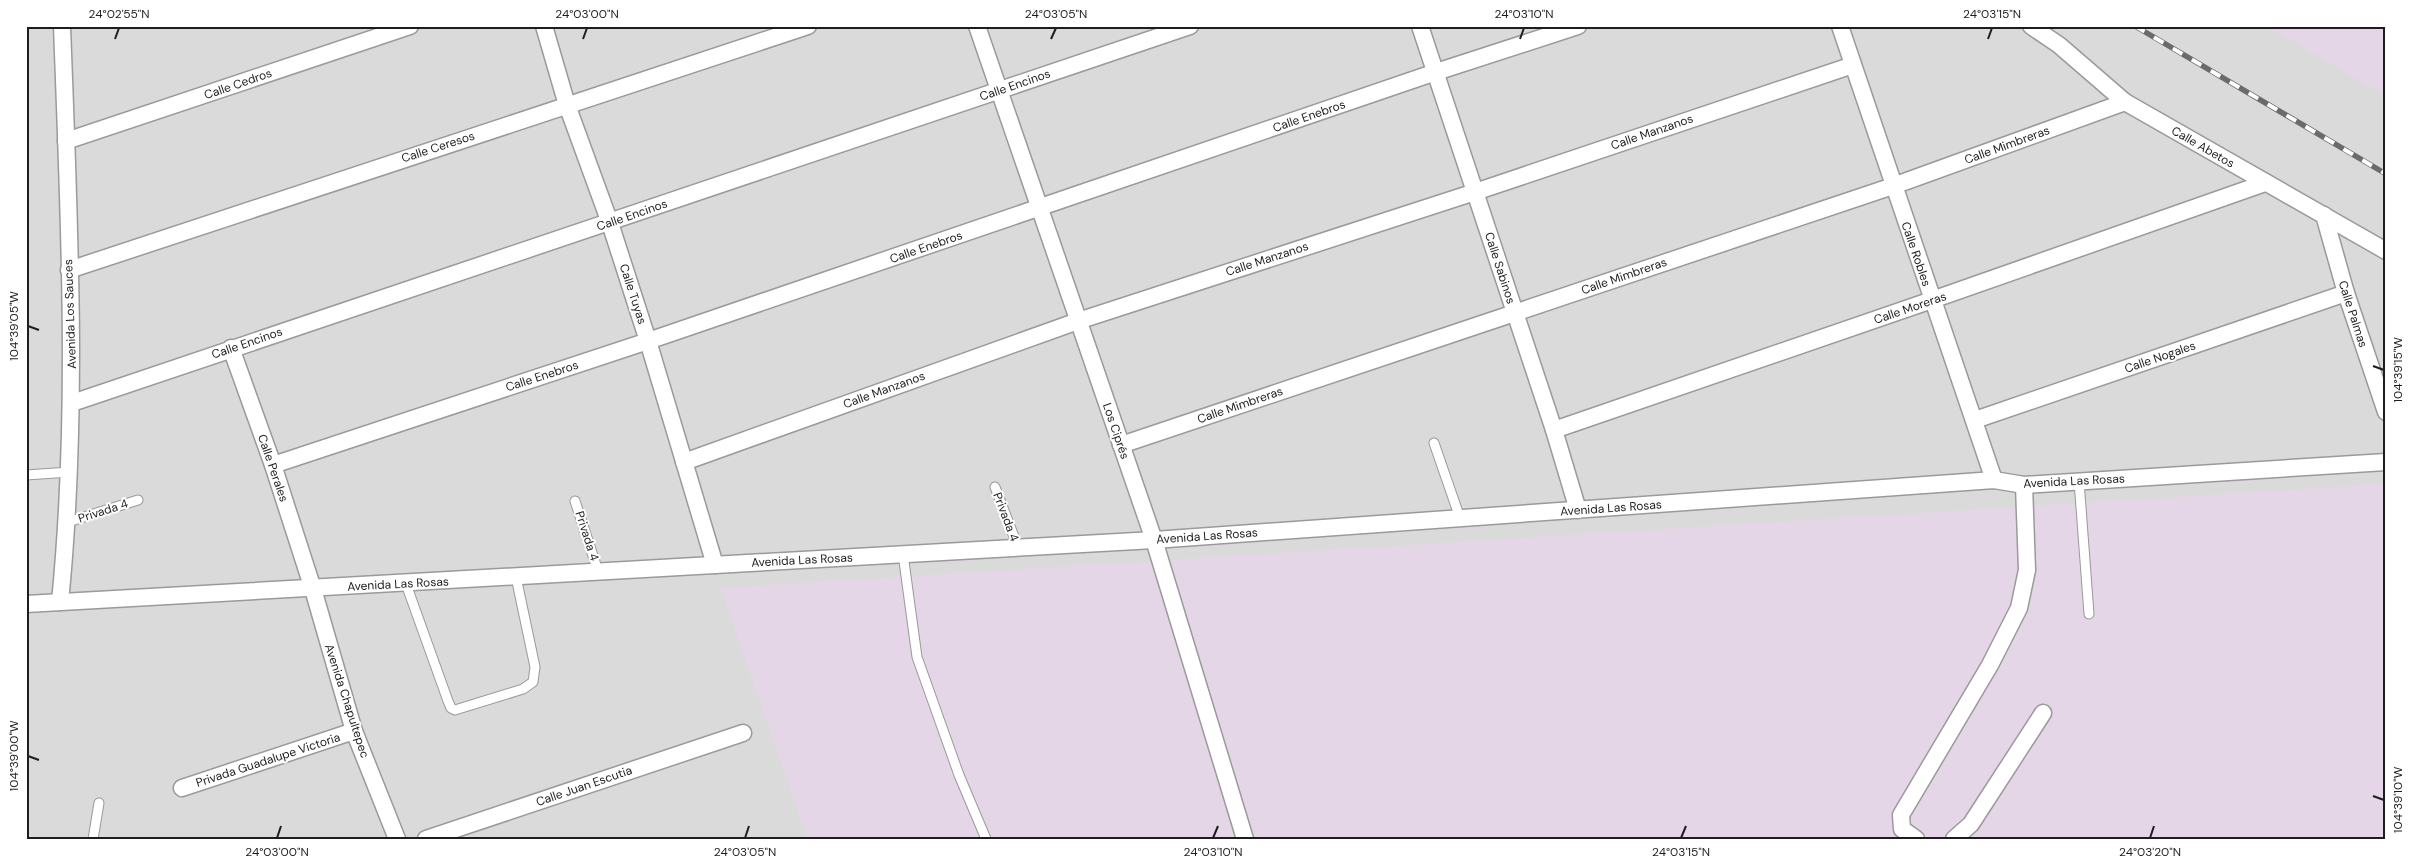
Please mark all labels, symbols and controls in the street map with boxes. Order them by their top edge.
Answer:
text: 24°02'55"N [89,6,149,22]
text: 24°03'00"N [555,6,619,22]
text: 24°03'05"N [1025,6,1087,22]
text: 24°03'10"N [1494,6,1554,22]
text: 24°03'15"N [1963,6,2021,22]
street label: Calle Cedros [202,65,274,103]
street label: Calle Encinos [977,65,1053,105]
street label: Calle Enebros [1271,96,1347,136]
street label: Calle Manzanos [1609,110,1695,154]
street label: Calle Mimbreras [1962,122,2052,168]
street label: Calle Abetos [2169,123,2237,171]
street label: Calle Ceresos [399,128,477,166]
street label: Calle Encinos [594,195,670,235]
street label: Calle Robles [1897,220,1935,288]
street label: Calle Enebros [888,227,964,267]
street label: Calle Sabinos [1481,230,1519,306]
street label: Calle Manzanos [1224,238,1310,280]
street label: Calle Mimbreras [1579,254,1669,298]
street label: Avenida Los Sauces [60,259,80,369]
street label: Calle Tuyas [616,262,650,326]
street label: Calle Palmas [2335,278,2371,350]
street label: Calle Moreras [1872,288,1948,328]
text: 104°39'05"W [6,291,22,361]
street label: Calle Encinos [209,323,285,363]
street label: Calle Nogales [2122,337,2198,377]
text: 104°39'15"W [2390,337,2406,403]
street label: Calle Enebros [503,357,581,395]
street label: Calle Manzanos [841,368,927,412]
street label: Calle Mimbreras [1195,383,1285,427]
street label: Los Ciprés [1099,401,1133,461]
street label: Calle Perales [254,432,292,504]
street label: Avenida Las Rosas [2023,470,2125,492]
street label: Privada 4 [989,490,1023,544]
street label: Privada 4 [76,495,130,527]
street label: Avenida Las Rosas [1560,496,1662,520]
street label: Privada 4 [571,509,603,563]
street label: Avenida Las Rosas [1156,524,1258,548]
street label: Avenida Las Rosas [751,549,853,571]
street label: Avenida Las Rosas [347,573,449,595]
street label: Avenida Chapultepec [321,642,373,760]
text: 104°39'00"W [6,720,22,792]
street label: Privada Guadalupe Victoria [194,729,342,791]
street label: Calle Juan Escutia [534,762,634,810]
text: 104°39'10"W [2390,766,2406,833]
text: 24°03'00"N [245,844,309,860]
text: 24°03'05"N [714,844,776,860]
text: 24°03'10"N [1183,844,1243,860]
text: 24°03'15"N [1652,844,1710,860]
text: 24°03'20"N [2119,844,2181,860]

